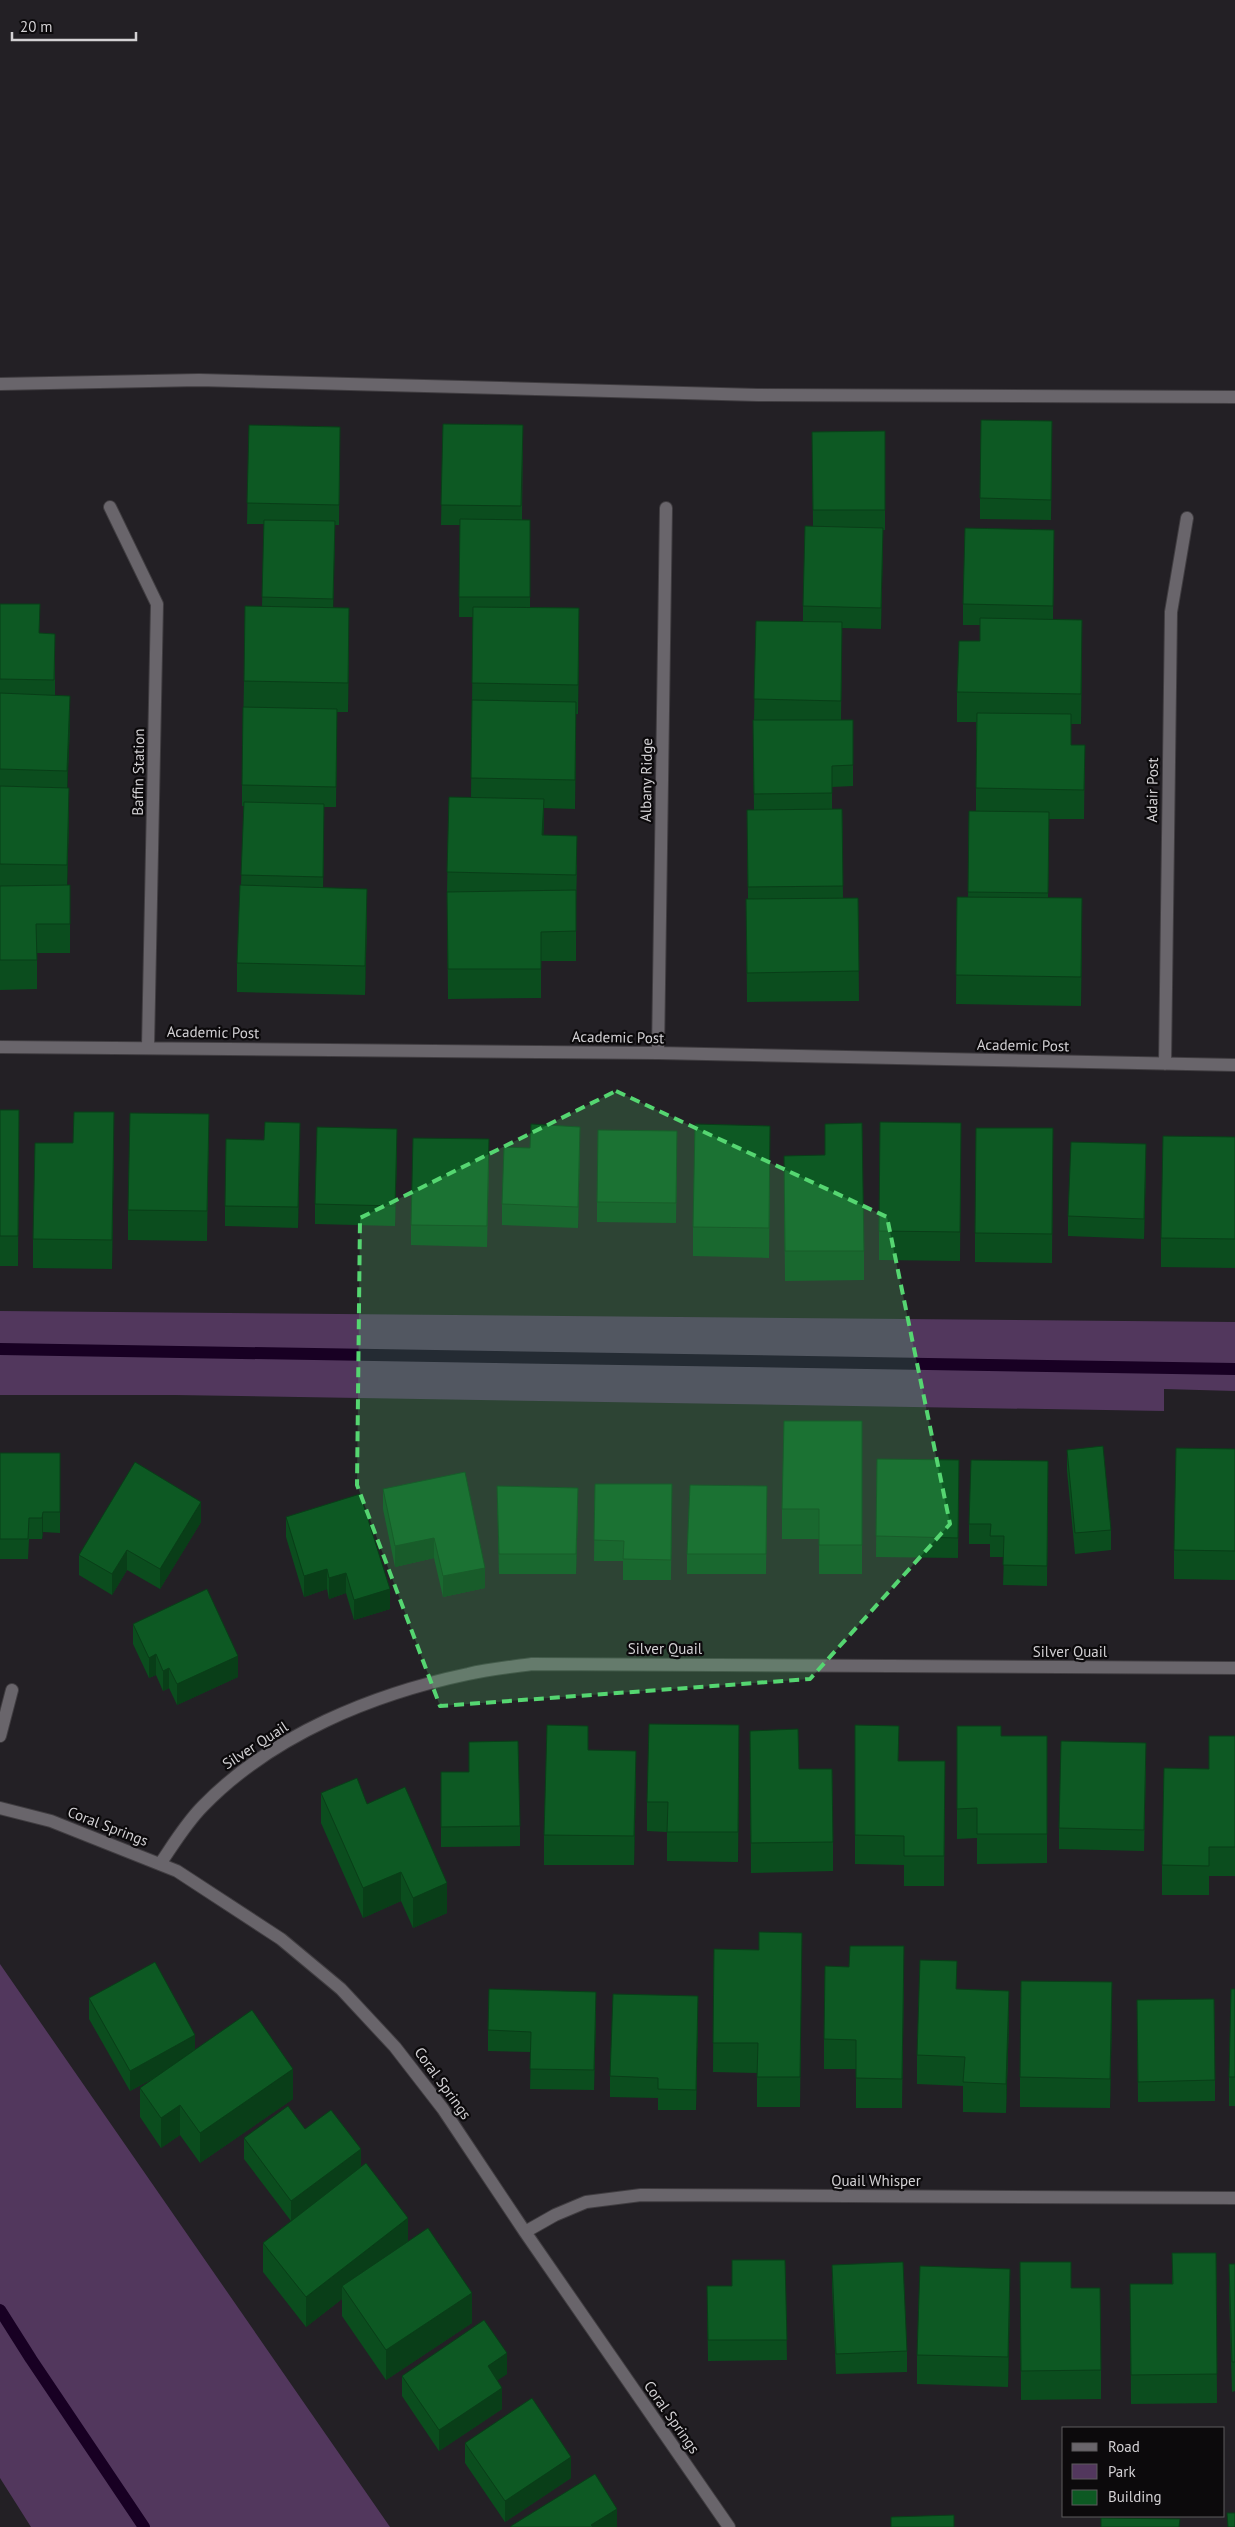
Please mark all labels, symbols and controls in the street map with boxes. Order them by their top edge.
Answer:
scale bar [12,10,136,42]
text: 20 m [20,17,53,36]
street label: Baffin Station [128,728,148,816]
street label: Albany Ridge [636,738,656,822]
street label: Adair Post [1142,757,1162,823]
street label: Academic Post [167,1022,259,1042]
street label: Academic Post [572,1027,664,1047]
street label: Academic Post [977,1035,1069,1055]
street label: Silver Quail [628,1639,703,1658]
street label: Silver Quail [1033,1642,1108,1661]
street label: Silver Quail [219,1716,292,1773]
street label: Coral Springs [65,1802,151,1850]
street label: Coral Springs [410,2043,476,2123]
street label: Quail Whisper [831,2171,921,2190]
street label: Coral Springs [640,2377,704,2457]
legend [1062,2427,1225,2517]
text: Road [1108,2437,1140,2456]
text: Park [1108,2462,1136,2481]
text: Building [1108,2487,1162,2506]

